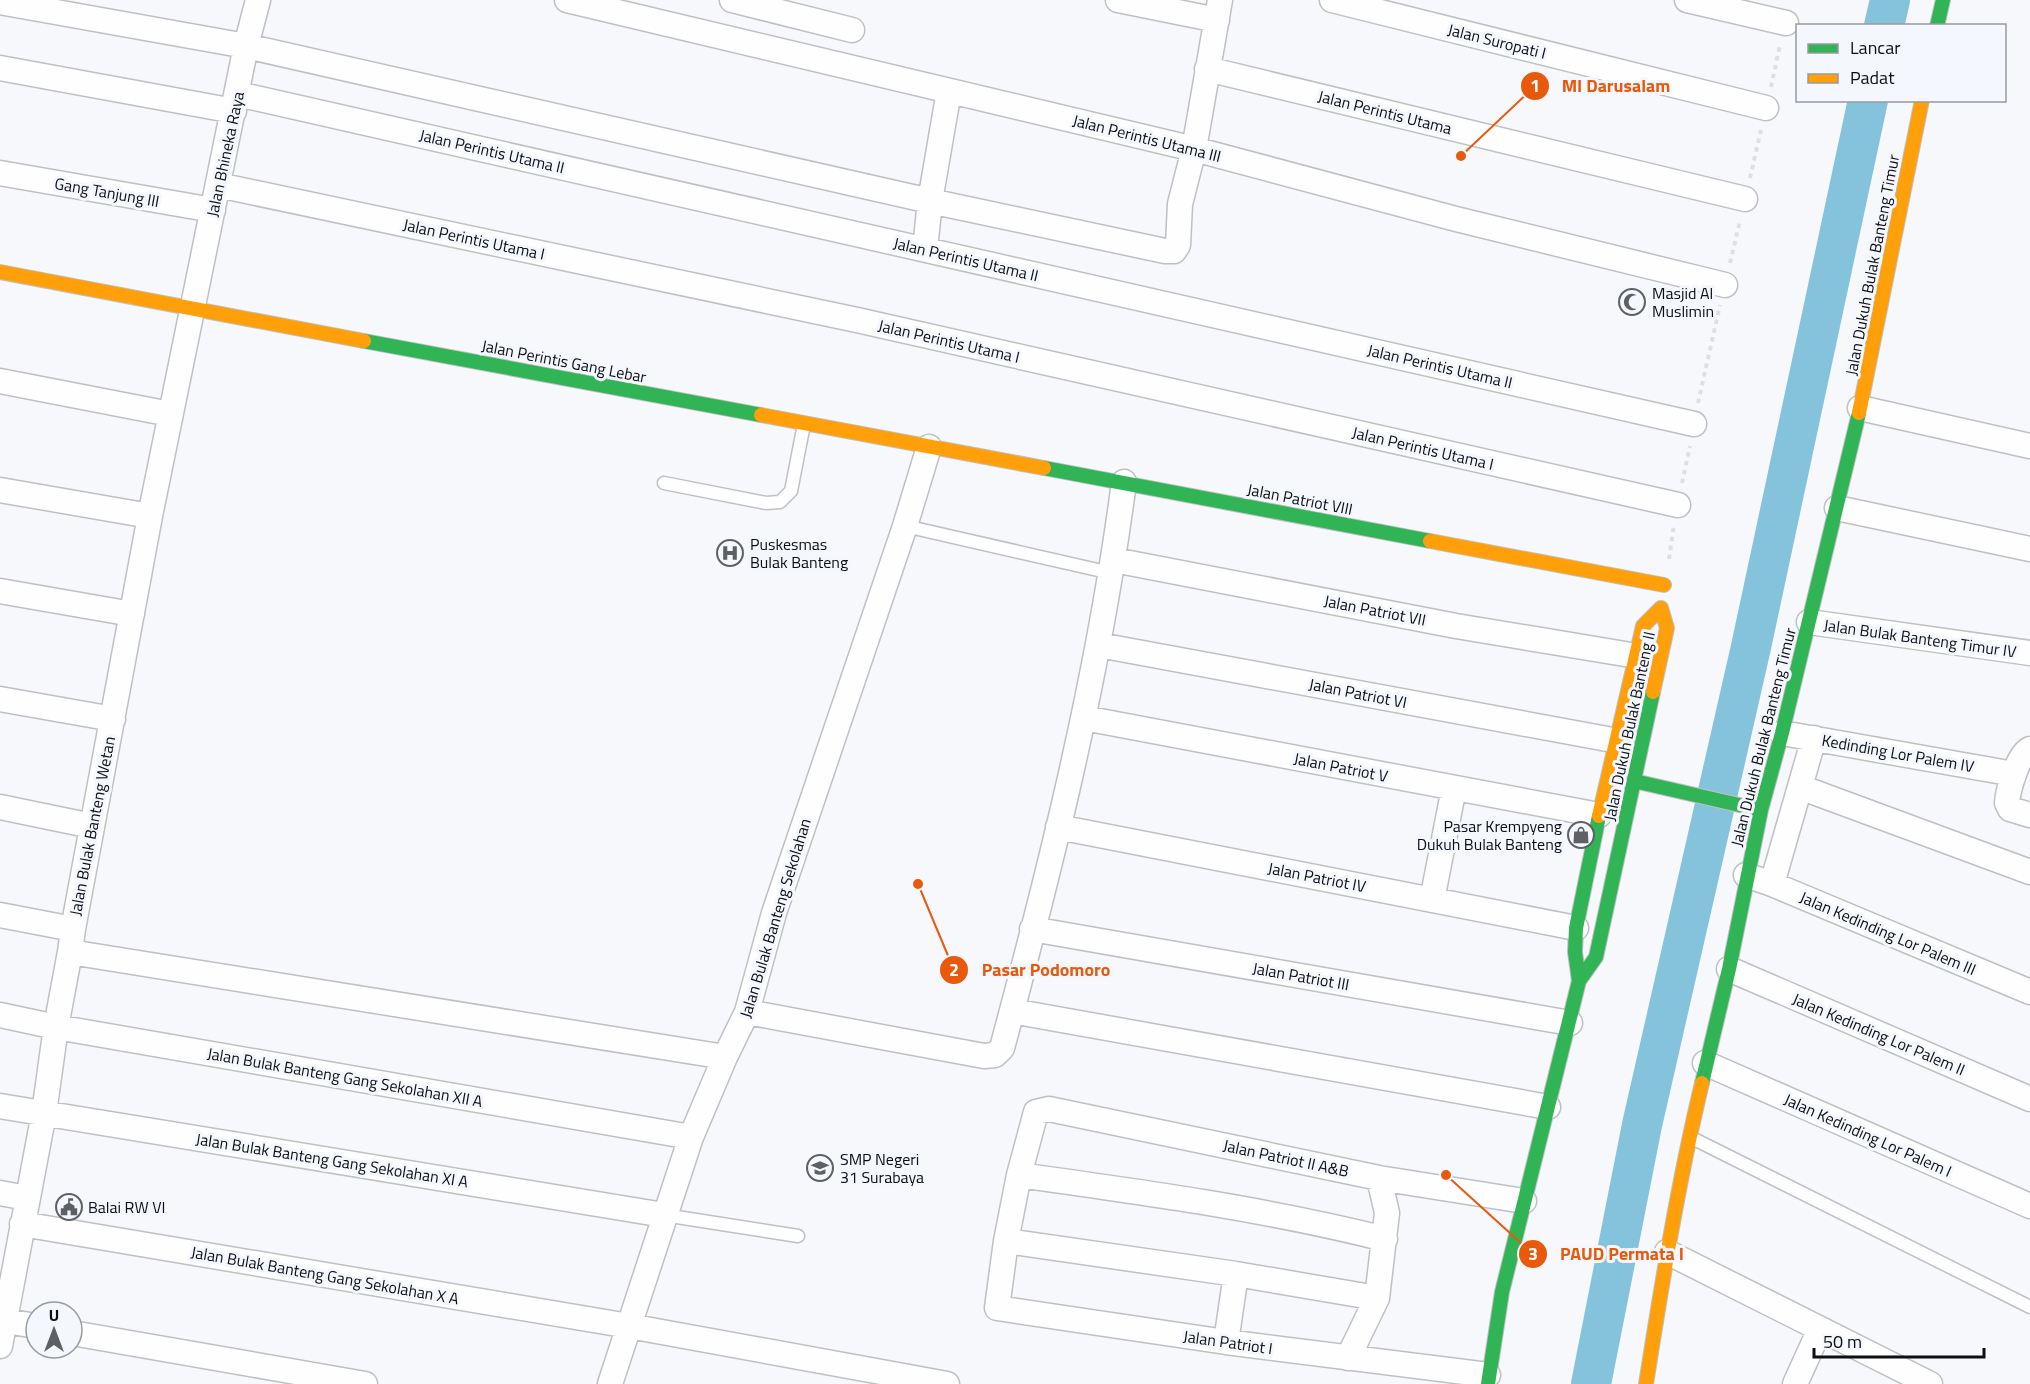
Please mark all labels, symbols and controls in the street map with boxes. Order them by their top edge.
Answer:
street label: Jalan Suropati I [1445,17,1549,65]
legend [1796,24,2006,102]
text: Lancar [1850,34,1900,61]
text: Padat [1850,64,1895,91]
callout: MI Darusalam [1520,68,1682,104]
text: 1 [1530,72,1540,99]
text: MI Darusalam [1562,72,1670,99]
street label: Jalan Perintis Utama [1316,84,1454,140]
street label: Jalan Bhineka Raya [200,89,250,219]
street label: Jalan Perintis Utama III [1070,108,1224,168]
street label: Jalan Perintis Utama II [417,123,567,179]
street label: Jalan Dukuh Bulak Banteng Timur [1839,152,1905,378]
street label: Gang Tanjung III [53,171,161,213]
street label: Jalan Perintis Utama I [401,212,547,266]
street label: Jalan Perintis Utama II [891,231,1041,287]
place label: Masjid Al Muslimin [1652,281,1714,323]
mosque icon: Masjid Al Muslimin [1617,287,1647,317]
street label: Jalan Perintis Utama I [876,313,1022,369]
street label: Jalan Perintis Gang Lebar [480,333,649,389]
street label: Jalan Perintis Utama II [1365,338,1515,394]
street label: Jalan Perintis Utama I [1350,420,1496,476]
street label: Jalan Patriot VIII [1245,477,1355,521]
place label: Puskesmas Bulak Banteng [750,532,848,574]
hospital icon: Puskesmas Bulak Banteng [715,538,745,568]
street label: Jalan Patriot VII [1322,588,1428,632]
street label: Jalan Bulak Banteng Timur IV [1822,613,2018,663]
street label: Jalan Dukuh Bulak Banteng Timur [1724,625,1802,849]
street label: Jalan Dukuh Bulak Banteng II [1597,629,1661,823]
street label: Jalan Patriot VI [1307,672,1409,714]
street label: Kedinding Lor Palem IV [1820,728,1976,778]
street label: Jalan Bulak Banteng Wetan [63,734,121,918]
street label: Jalan Patriot V [1292,746,1390,788]
place label: Pasar Krempyeng Dukuh Bulak Banteng [1417,814,1562,856]
street label: Jalan Bulak Banteng Sekolahan [733,815,817,1021]
shop icon: Pasar Krempyeng Dukuh Bulak Banteng [1566,820,1596,850]
street label: Jalan Patriot IV [1266,856,1368,898]
street label: Jalan Kedinding Lor Palem III [1796,885,1980,981]
callout: Pasar Podomoro [939,952,1122,988]
text: 2 [949,956,959,983]
text: Pasar Podomoro [982,956,1110,983]
street label: Jalan Patriot III [1251,956,1351,996]
street label: Jalan Kedinding Lor Palem II [1789,987,1969,1081]
street label: Jalan Bulak Banteng Gang Sekolahan XII A [205,1041,485,1113]
street label: Jalan Kedinding Lor Palem I [1780,1087,1956,1183]
street label: Jalan Bulak Banteng Gang Sekolahan XI A [194,1127,470,1193]
street label: Jalan Patriot II A&B [1221,1133,1351,1183]
place label: SMP Negeri 31 Surabaya [840,1147,924,1189]
school or university icon: SMP Negeri 31 Surabaya [805,1153,835,1183]
public building icon: Balai RW VI [54,1192,84,1222]
place label: Balai RW VI [88,1195,165,1219]
callout: PAUD Permata I [1518,1236,1695,1272]
street label: Jalan Bulak Banteng Gang Sekolahan X A [189,1240,461,1310]
text: 3 [1528,1240,1538,1267]
text: PAUD Permata I [1560,1240,1684,1267]
north arrow [24,1300,84,1360]
text: U [49,1303,59,1327]
scale bar [1814,1321,1984,1359]
street label: Jalan Patriot I [1182,1324,1274,1360]
text: 50 m [1823,1328,1862,1355]

